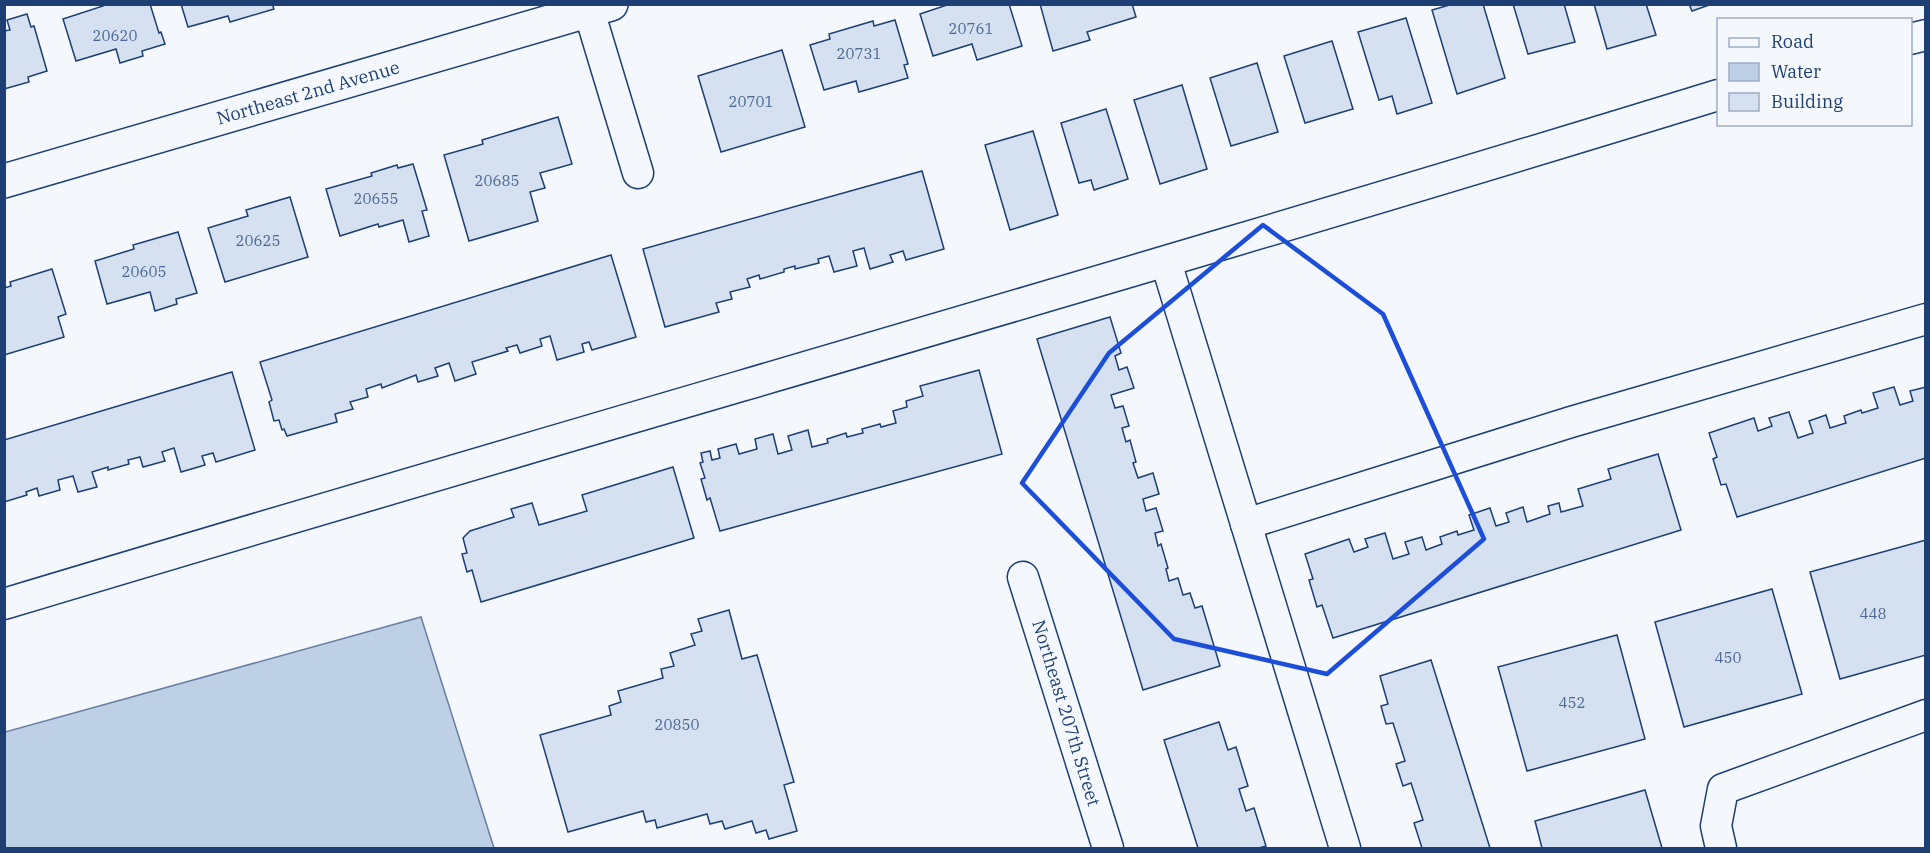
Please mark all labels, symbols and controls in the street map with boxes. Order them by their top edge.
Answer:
legend [1717,18,1912,126]
house number: 20761 [948,19,994,38]
house number: 20620 [92,26,138,45]
text: Road [1771,30,1814,53]
house number: 20731 [836,44,882,63]
street label: Northeast 2nd Avenue [214,55,402,130]
text: Water [1771,60,1821,83]
text: Building [1771,90,1843,113]
house number: 20701 [728,92,774,111]
house number: 20685 [474,171,520,190]
house number: 20655 [353,189,399,208]
house number: 20625 [235,231,281,250]
house number: 20605 [121,262,167,281]
house number: 448 [1859,604,1887,623]
street label: Northeast 207th Street [1027,617,1106,809]
house number: 450 [1714,648,1742,667]
house number: 452 [1558,693,1586,712]
house number: 20850 [654,715,700,734]

